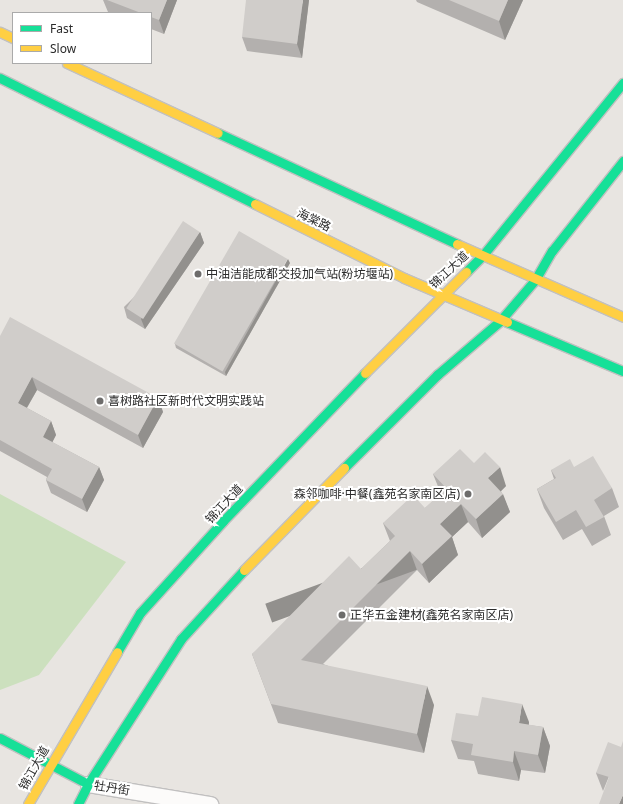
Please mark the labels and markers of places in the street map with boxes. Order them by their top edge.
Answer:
place label: 中油洁能成都交投加气站(粉坊堰站) [206,267,393,281]
marker: 中油洁能成都交投加气站(粉坊堰站) [193,269,203,279]
place label: 喜树路社区新时代文明实践站 [108,394,264,408]
marker: 喜树路社区新时代文明实践站 [95,396,105,406]
place label: 森邻咖啡·中餐(鑫苑名家南区店) [294,487,460,501]
marker: 森邻咖啡·中餐(鑫苑名家南区店) [463,489,473,499]
place label: 正华五金建材(鑫苑名家南区店) [350,608,513,622]
marker: 正华五金建材(鑫苑名家南区店) [337,610,347,620]

